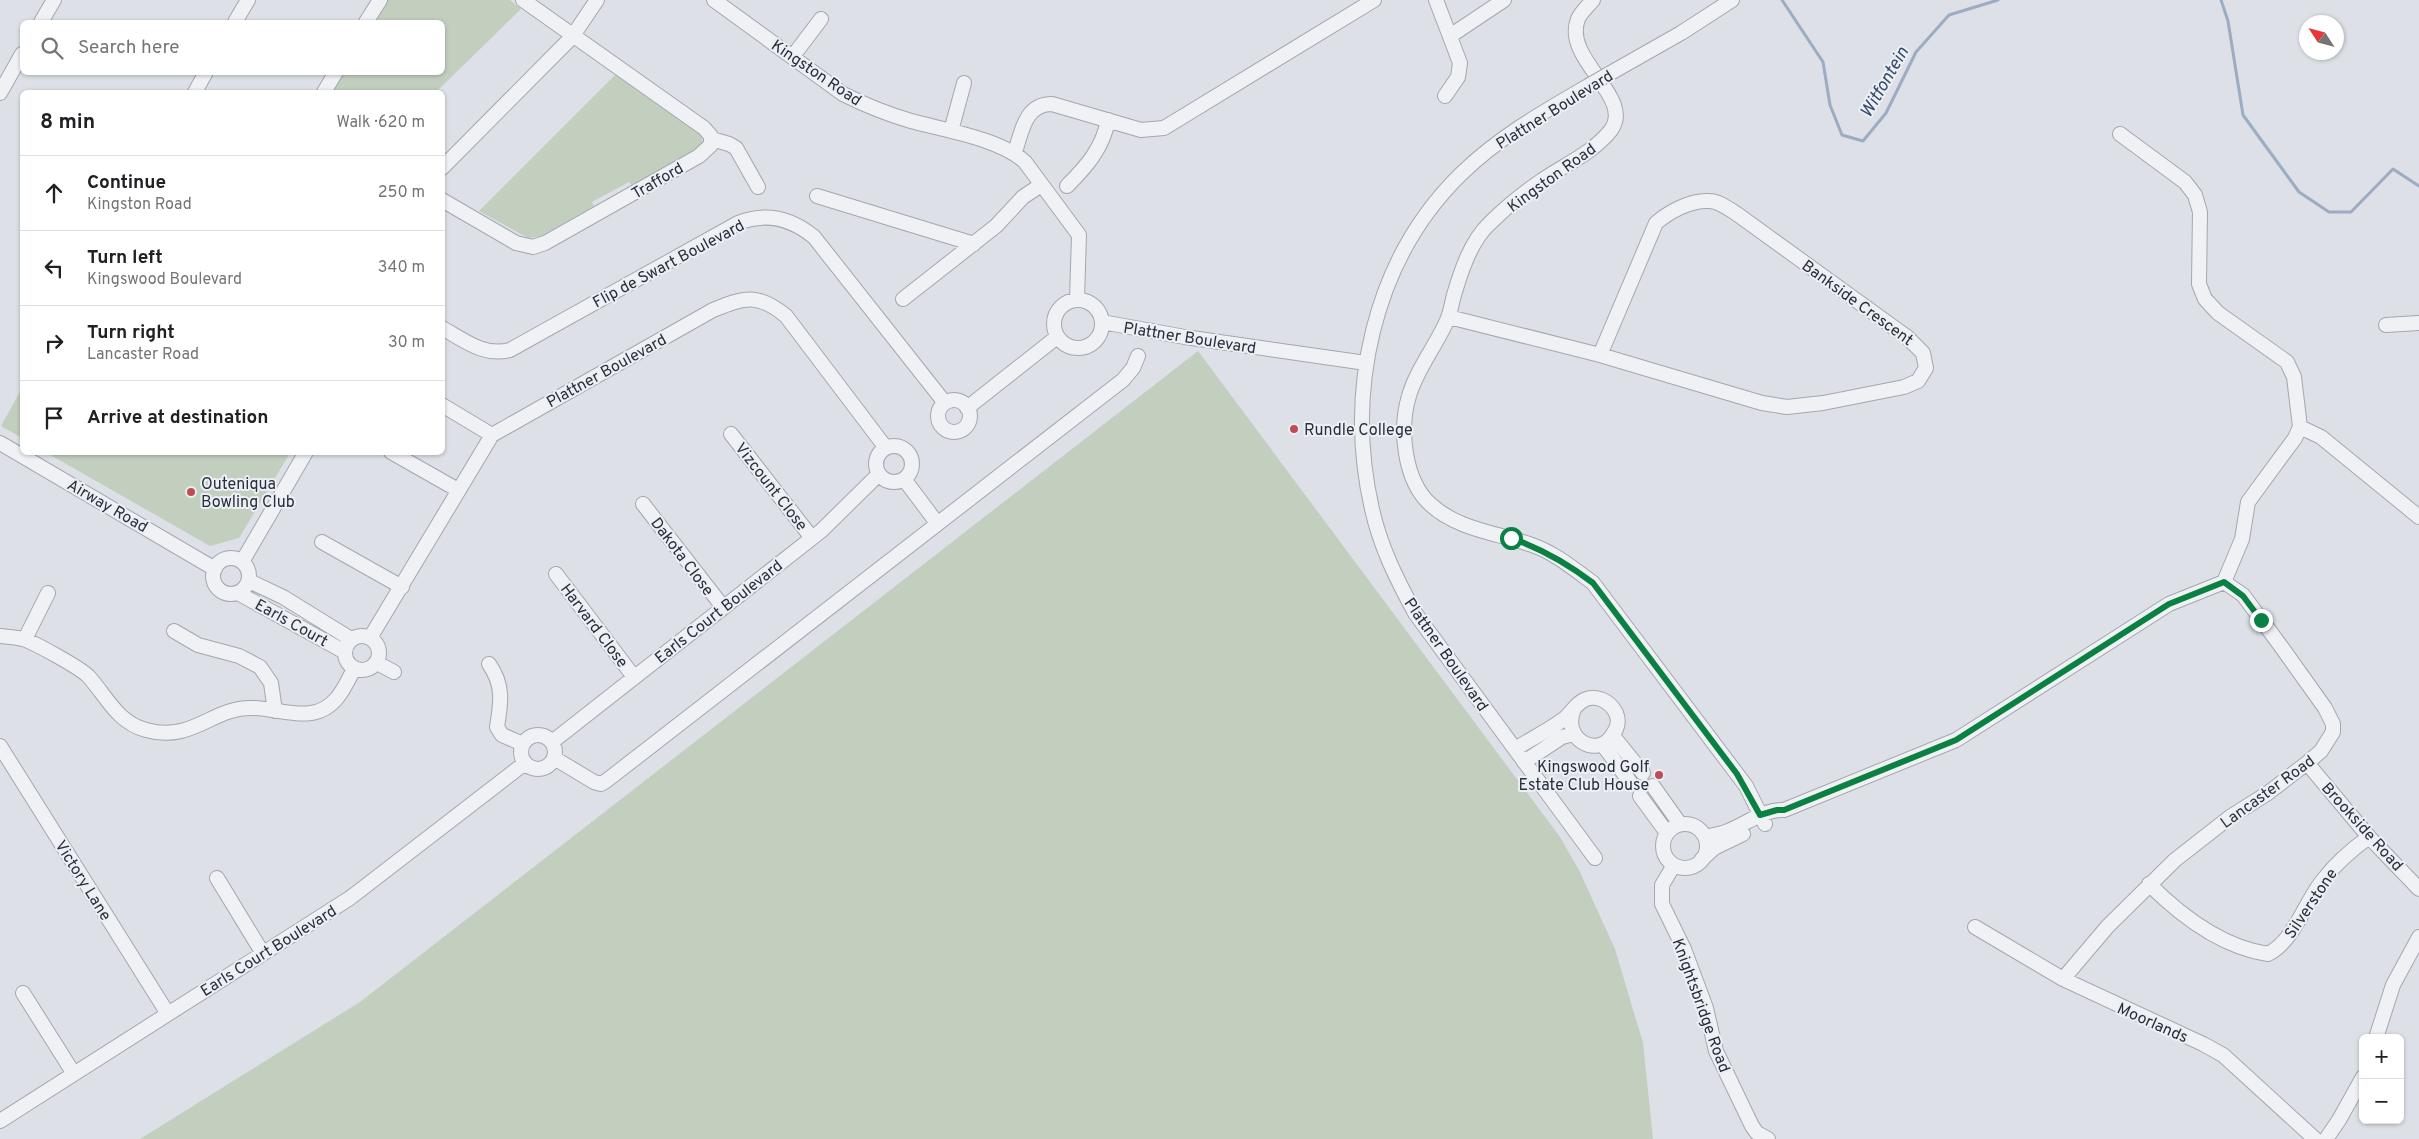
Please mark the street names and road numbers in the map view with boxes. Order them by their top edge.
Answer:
street label: Kingston Road [767,36,865,111]
street label: Plattner Boulevard [1493,67,1617,155]
street label: Kingston Road [1504,140,1600,218]
street label: Trafford [628,159,688,205]
street label: Flip de Swart Boulevard [590,216,748,313]
street label: Bankside Crescent [1797,256,1917,351]
street label: Plattner Boulevard [1122,319,1257,359]
street label: Plattner Boulevard [544,331,670,413]
street label: Vizcount Close [730,439,811,535]
street label: Airway Road [63,476,151,538]
street label: Dakota Close [645,514,717,600]
street label: Earls Court Boulevard [651,556,787,669]
street label: Harvard Close [555,580,631,672]
street label: Earls Court [251,595,331,652]
street label: Plattner Boulevard [1399,595,1492,716]
street label: Lancaster Road [2217,752,2319,834]
street label: Brookside Road [2316,779,2407,876]
street label: Victory Lane [50,837,115,925]
street label: Silverstone [2281,865,2343,943]
street label: Earls Court Boulevard [197,902,341,1002]
street label: Knightsbridge Road [1667,936,1734,1075]
street label: Moorlands [2114,999,2191,1048]

